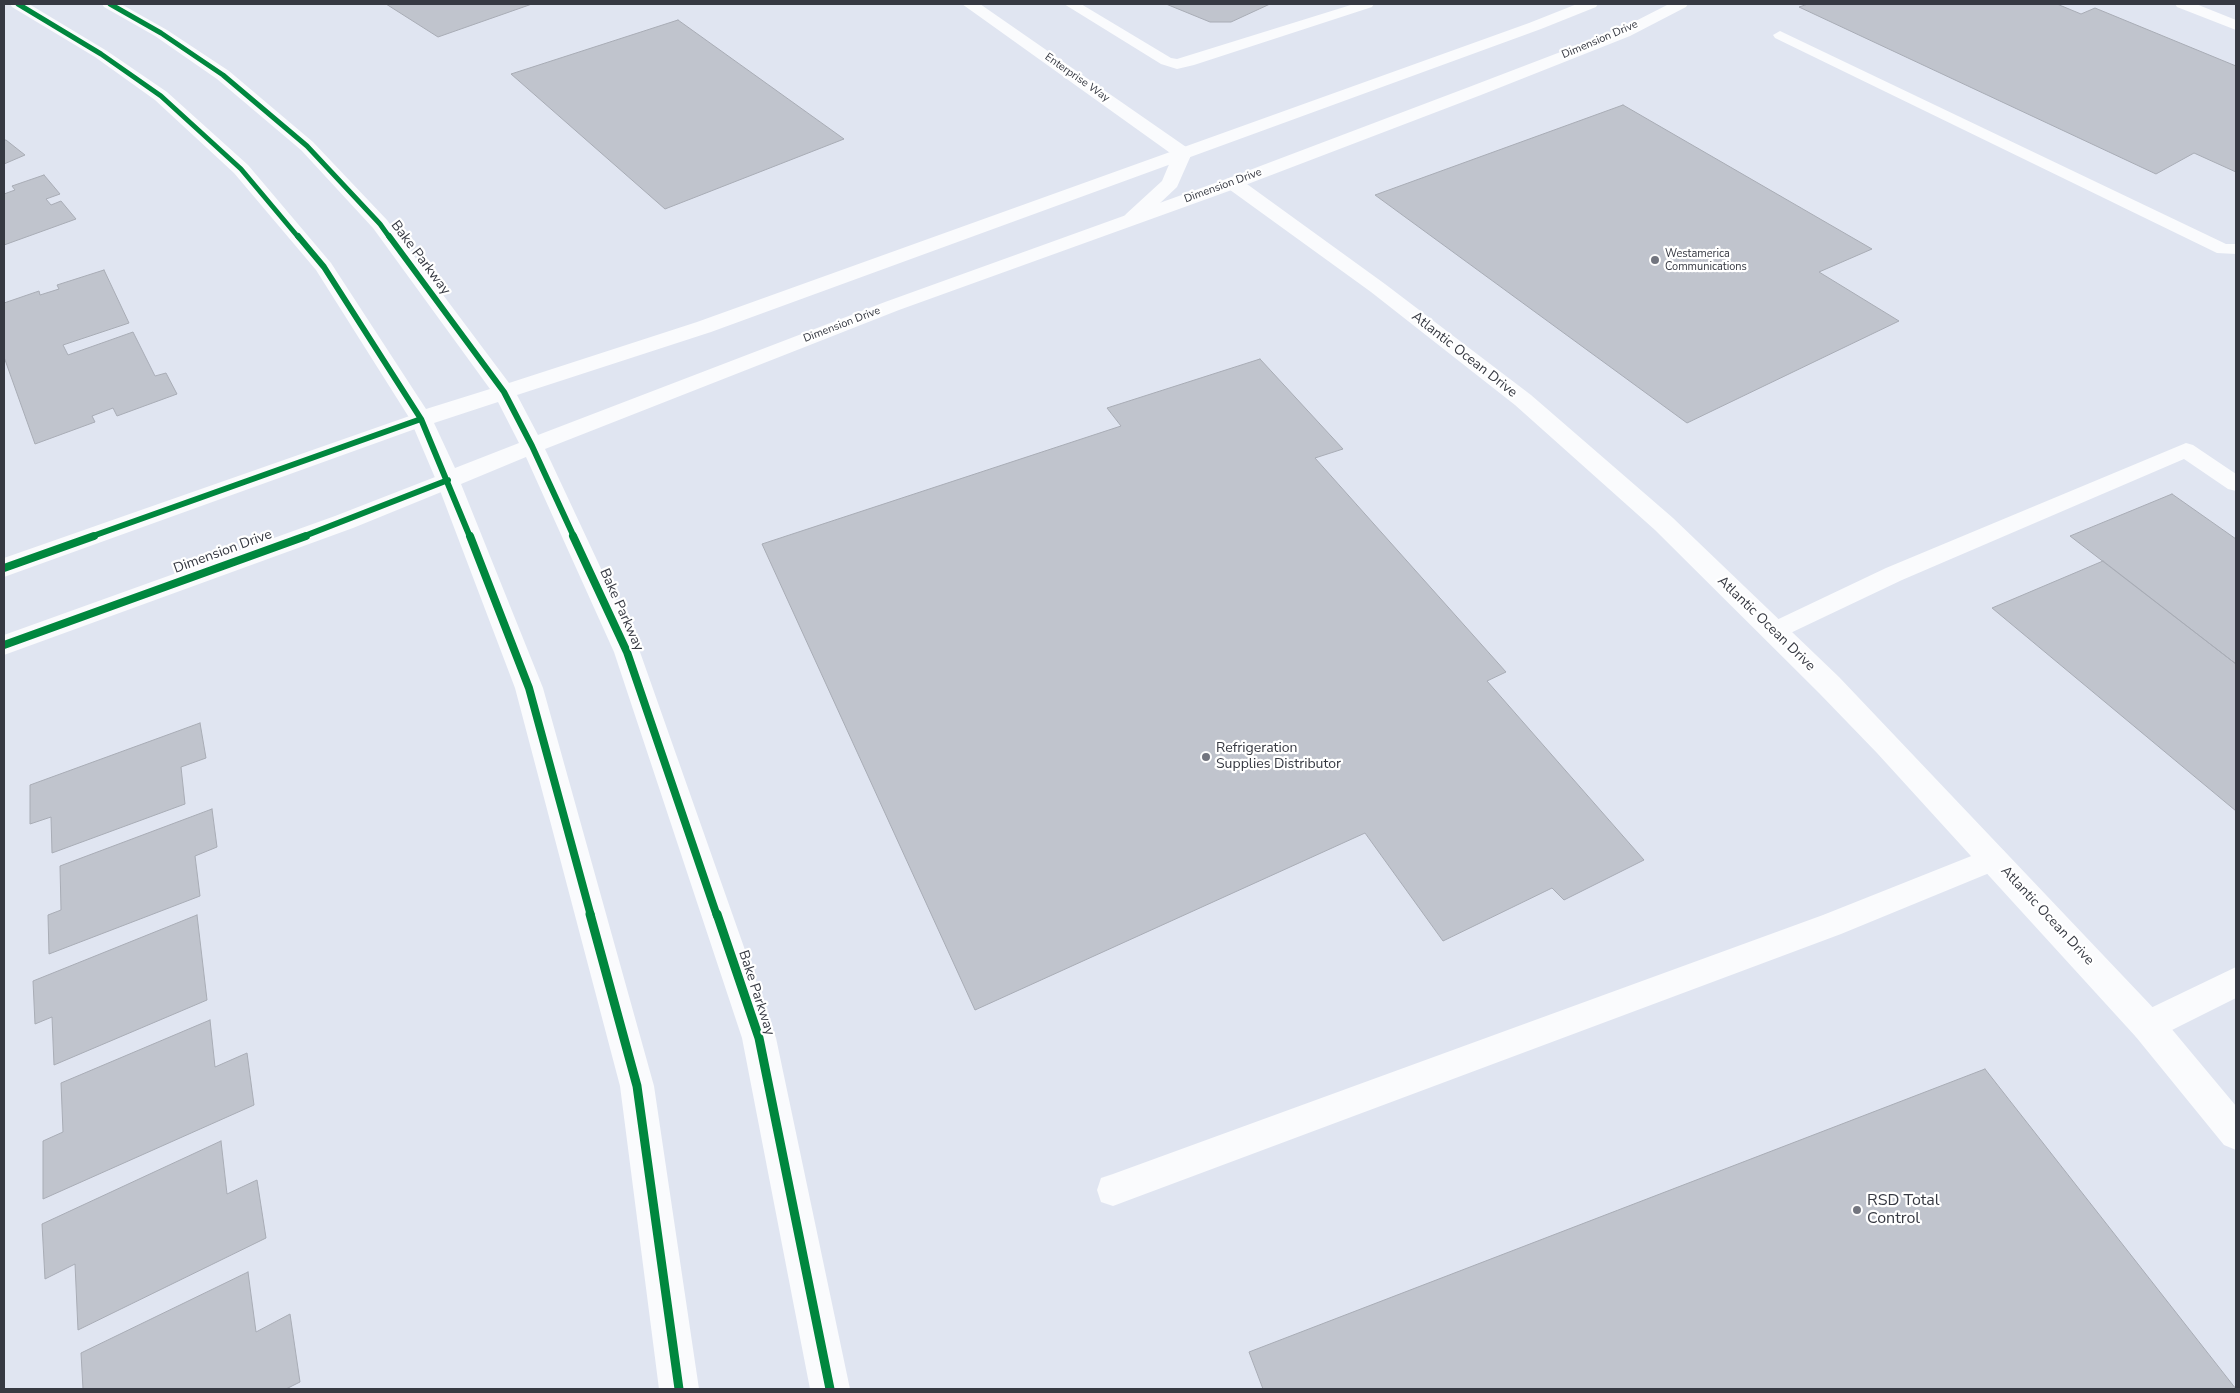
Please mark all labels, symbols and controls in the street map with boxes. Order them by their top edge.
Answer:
street label: Dimension Drive [1560,18,1640,62]
street label: Enterprise Way [1042,51,1112,105]
street label: Dimension Drive [1183,166,1263,206]
street label: Bake Parkway [387,218,453,298]
place label: Westamerica Communications [1665,247,1747,273]
marker: Westamerica Communications [1649,254,1661,266]
street label: Dimension Drive [802,304,882,346]
street label: Atlantic Ocean Drive [1408,309,1520,401]
street label: Dimension Drive [171,526,275,578]
street label: Bake Parkway [595,566,647,654]
street label: Atlantic Ocean Drive [1714,573,1818,675]
place label: Refrigeration Supplies Distributor [1216,741,1341,774]
marker: Refrigeration Supplies Distributor [1200,751,1212,763]
street label: Atlantic Ocean Drive [1997,863,2097,969]
street label: Bake Parkway [734,948,778,1038]
place label: RSD Total Control [1867,1191,1940,1229]
marker: RSD Total Control [1851,1204,1863,1216]

